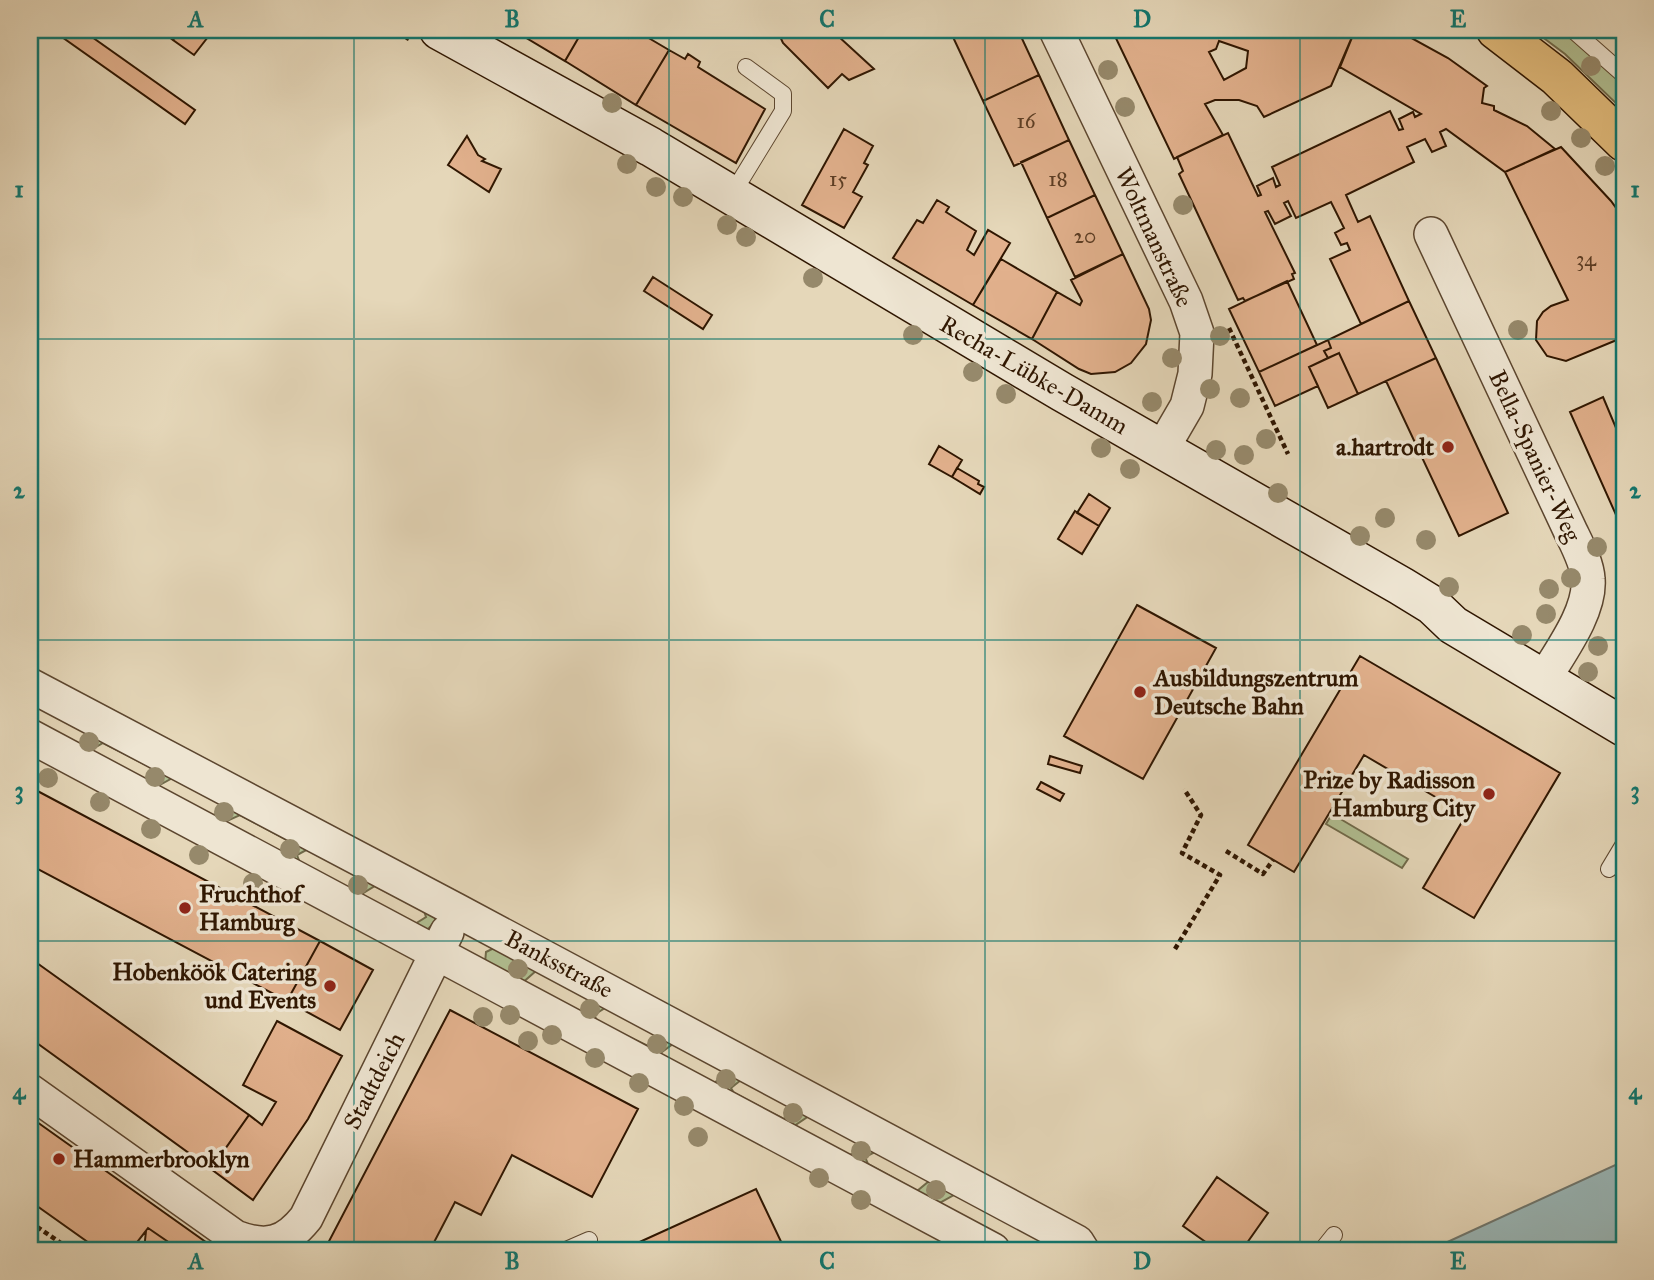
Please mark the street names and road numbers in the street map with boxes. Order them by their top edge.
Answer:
street label: Woltmanstraße [1109,162,1199,312]
street label: Recha-Lübke-Damm [935,309,1133,441]
street label: Bella-Spanier-Weg [1482,365,1588,547]
street label: Banksstraße [500,923,618,1005]
street label: Stadtdeich [337,1027,411,1135]

